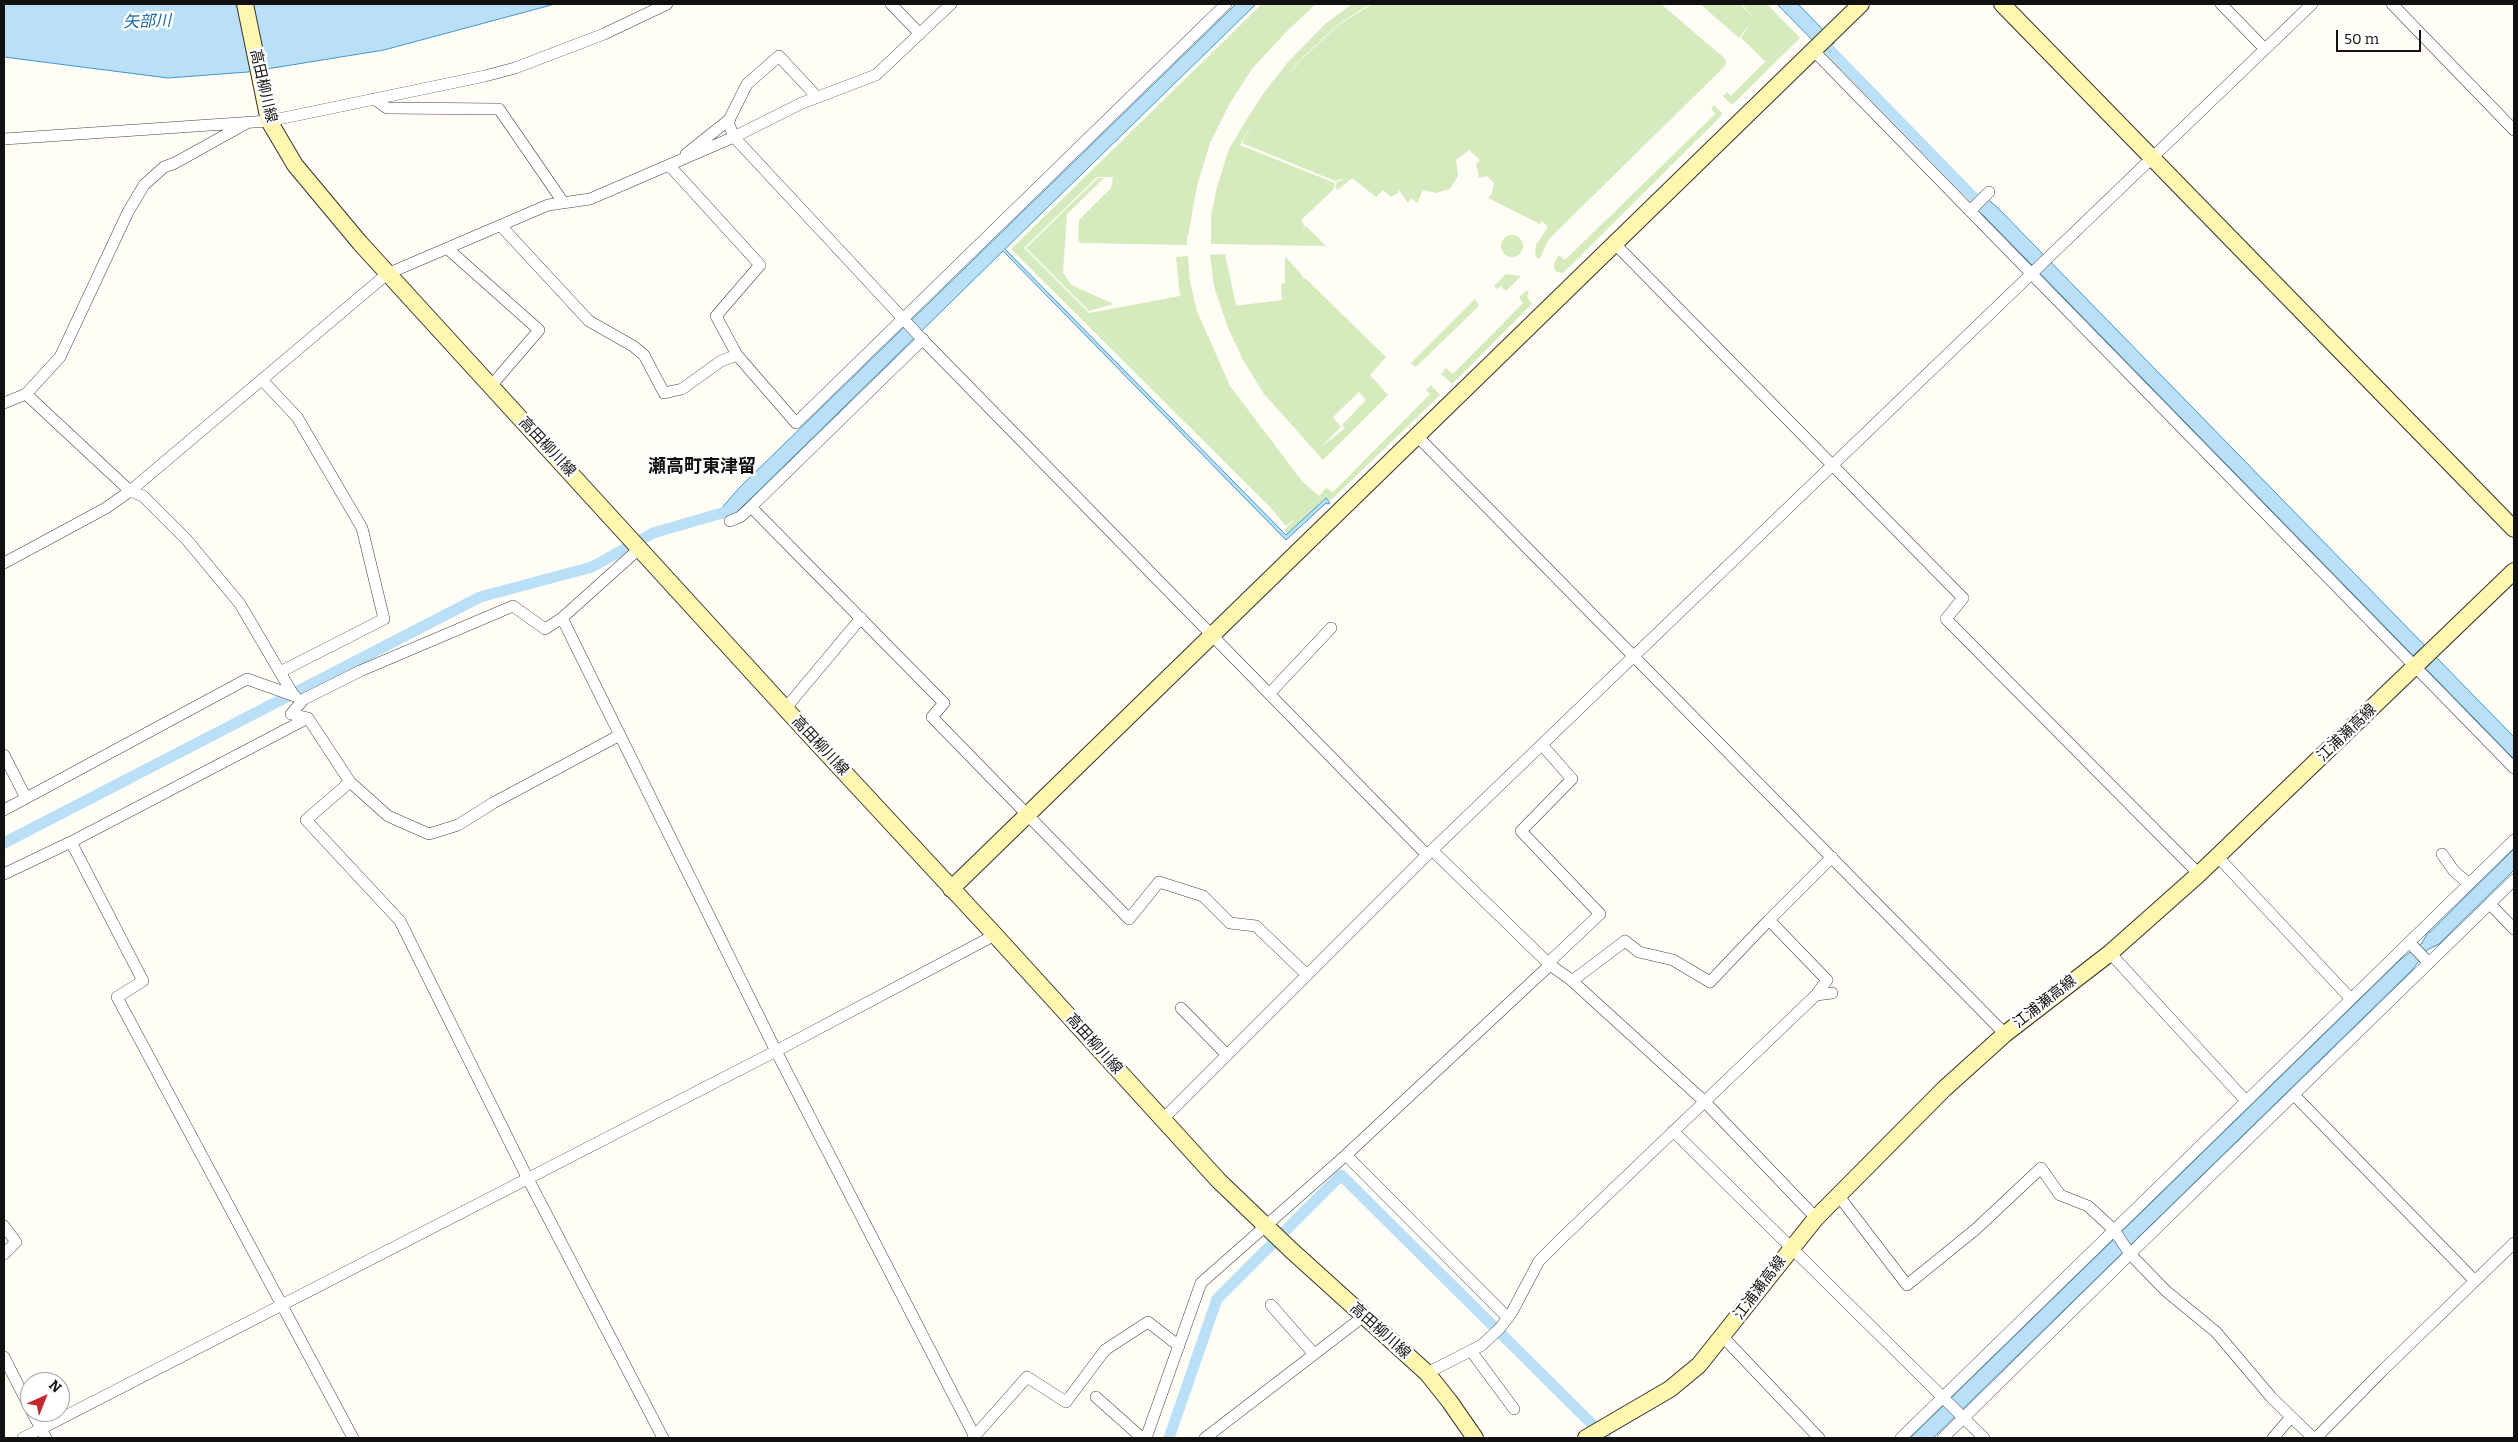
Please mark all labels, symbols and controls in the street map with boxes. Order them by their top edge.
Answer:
water label: 矢部川 [123,12,171,32]
scale bar [2338,20,2423,52]
text: 50 m [2344,30,2379,48]
street label: 高田柳川線 [246,47,280,125]
street label: 高田柳川線 [515,413,579,481]
district label: 瀬高町東津留 [648,456,756,478]
street label: 江浦瀬高線 [2314,700,2380,766]
street label: 高田柳川線 [788,712,852,780]
street label: 江浦瀬高線 [2010,972,2080,1032]
street label: 高田柳川線 [1062,1010,1126,1078]
street label: 江浦瀬高線 [1730,1253,1790,1323]
street label: 高田柳川線 [1346,1299,1414,1363]
north arrow [20,1372,70,1422]
text: N [45,1377,65,1396]

